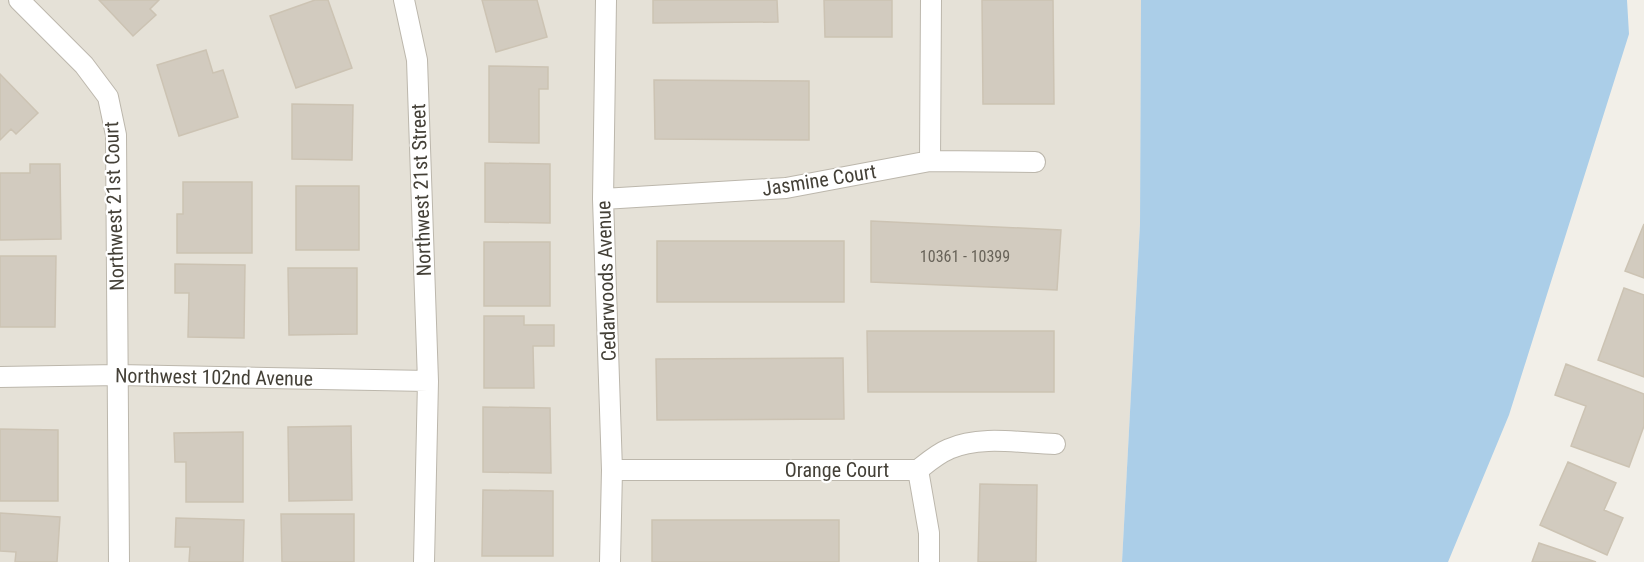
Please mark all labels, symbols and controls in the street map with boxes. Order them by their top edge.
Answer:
street label: Northwest 21st Street [406,103,436,277]
street label: Northwest 21st Court [99,121,129,291]
street label: Jasmine Court [760,159,878,201]
street label: Cedarwoods Avenue [591,200,621,362]
house number: 10361 - 10399 [920,247,1010,266]
street label: Northwest 102nd Avenue [115,363,313,391]
street label: Orange Court [785,458,889,482]

